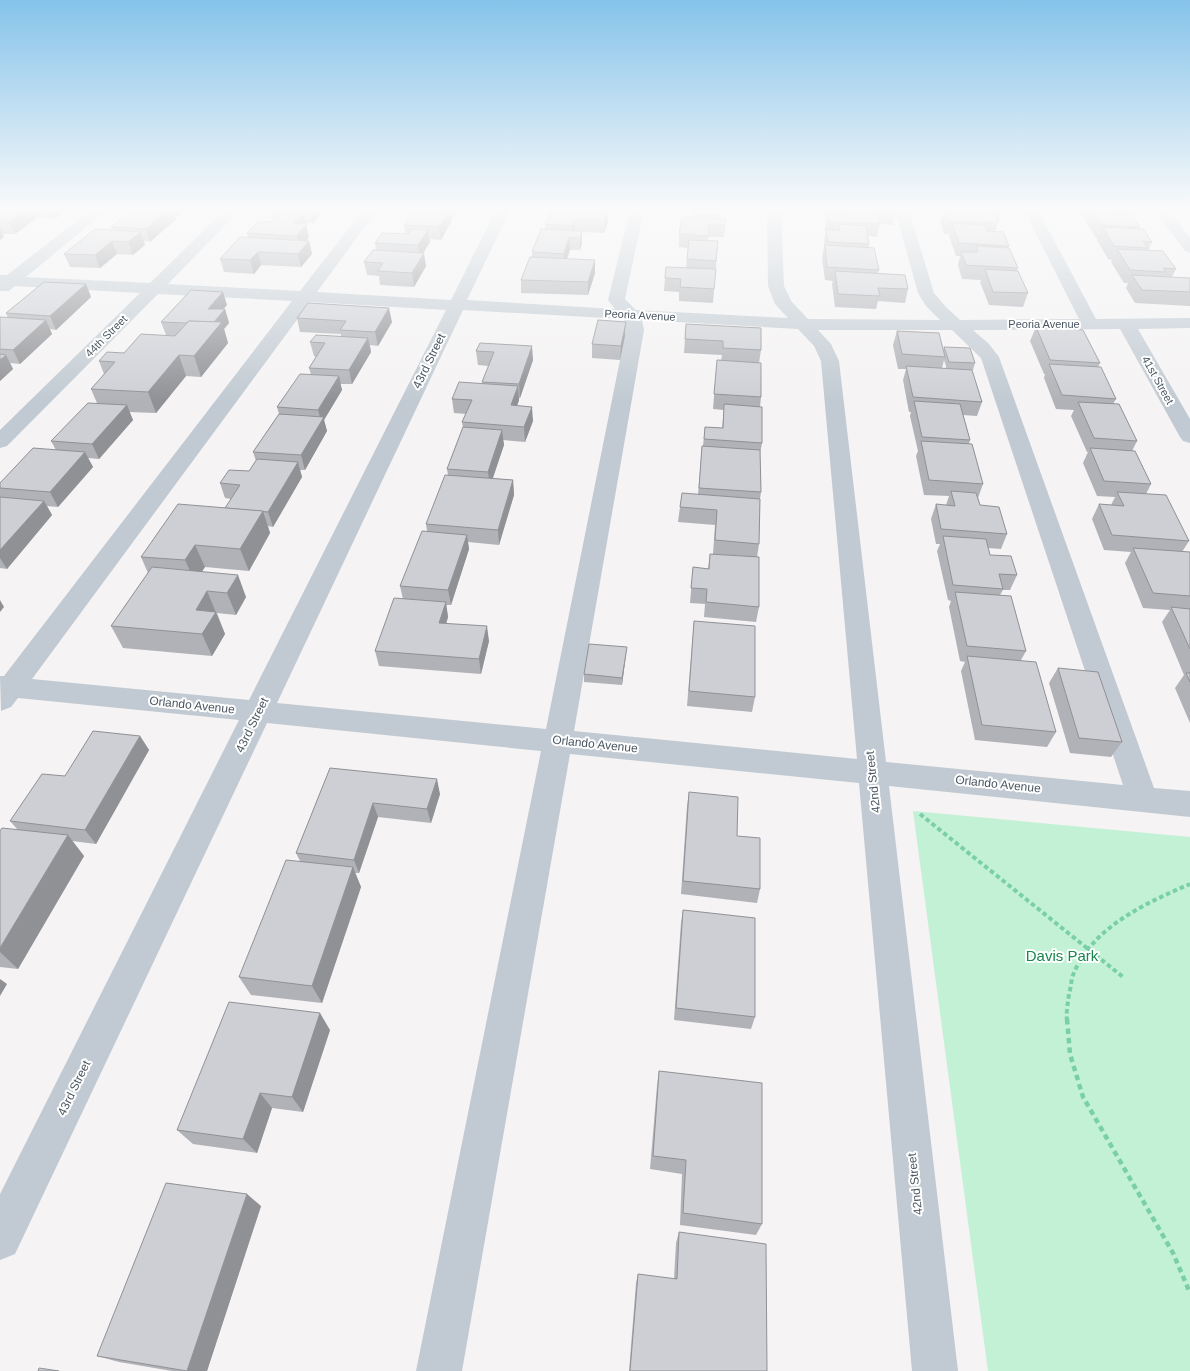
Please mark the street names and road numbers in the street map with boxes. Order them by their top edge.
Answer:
street label: Peoria Avenue [604,307,676,323]
street label: 44th Street [83,313,129,359]
street label: Peoria Avenue [1008,318,1080,330]
street label: 43rd Street [410,331,449,391]
street label: 41st Street [1140,354,1176,406]
street label: Orlando Avenue [149,694,236,716]
street label: 43rd Street [233,695,272,755]
street label: Orlando Avenue [552,733,639,755]
street label: 42nd Street [863,750,883,814]
street label: Orlando Avenue [955,773,1042,795]
street label: 43rd Street [55,1058,94,1118]
street label: 42nd Street [905,1152,925,1216]

